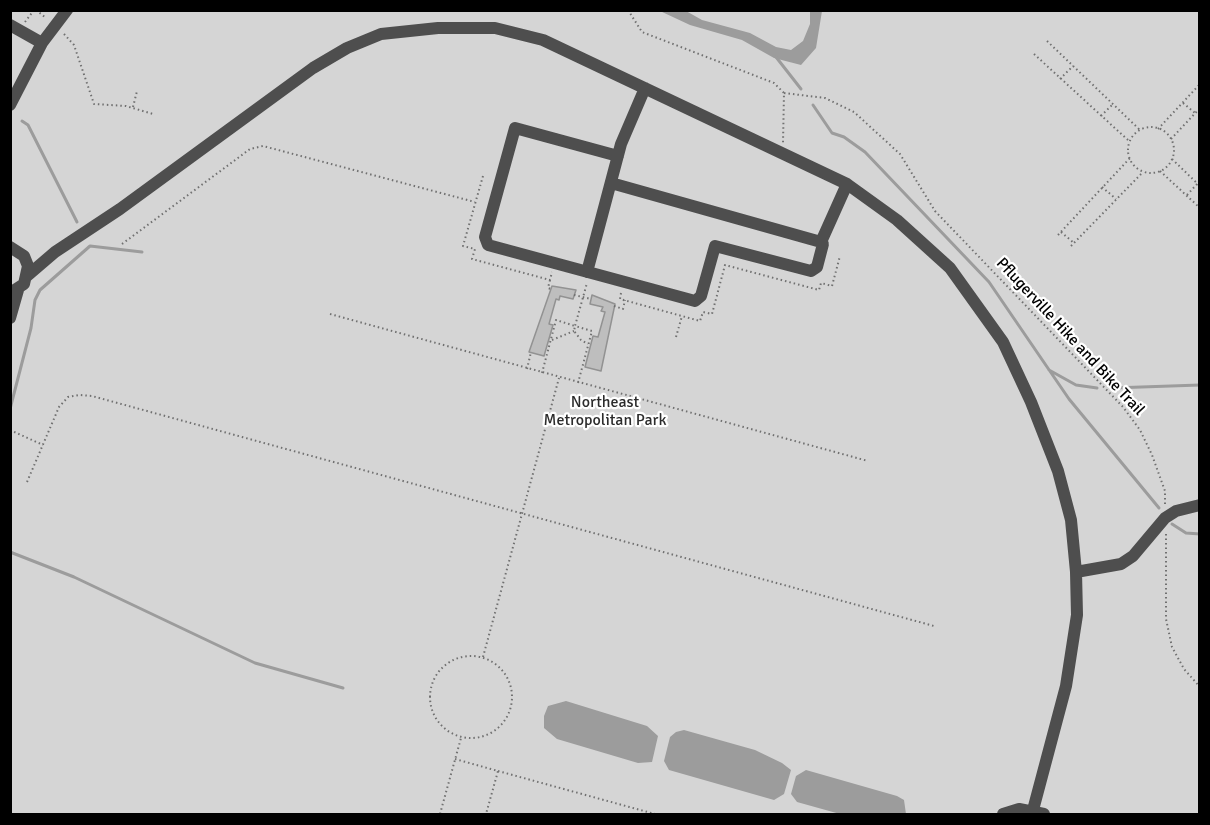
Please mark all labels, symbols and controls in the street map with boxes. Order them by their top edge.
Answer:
street label: Pflugerville Hike and Bike Trail [992,254,1148,420]
park label: Northeast Metropolitan Park [544,393,666,431]

